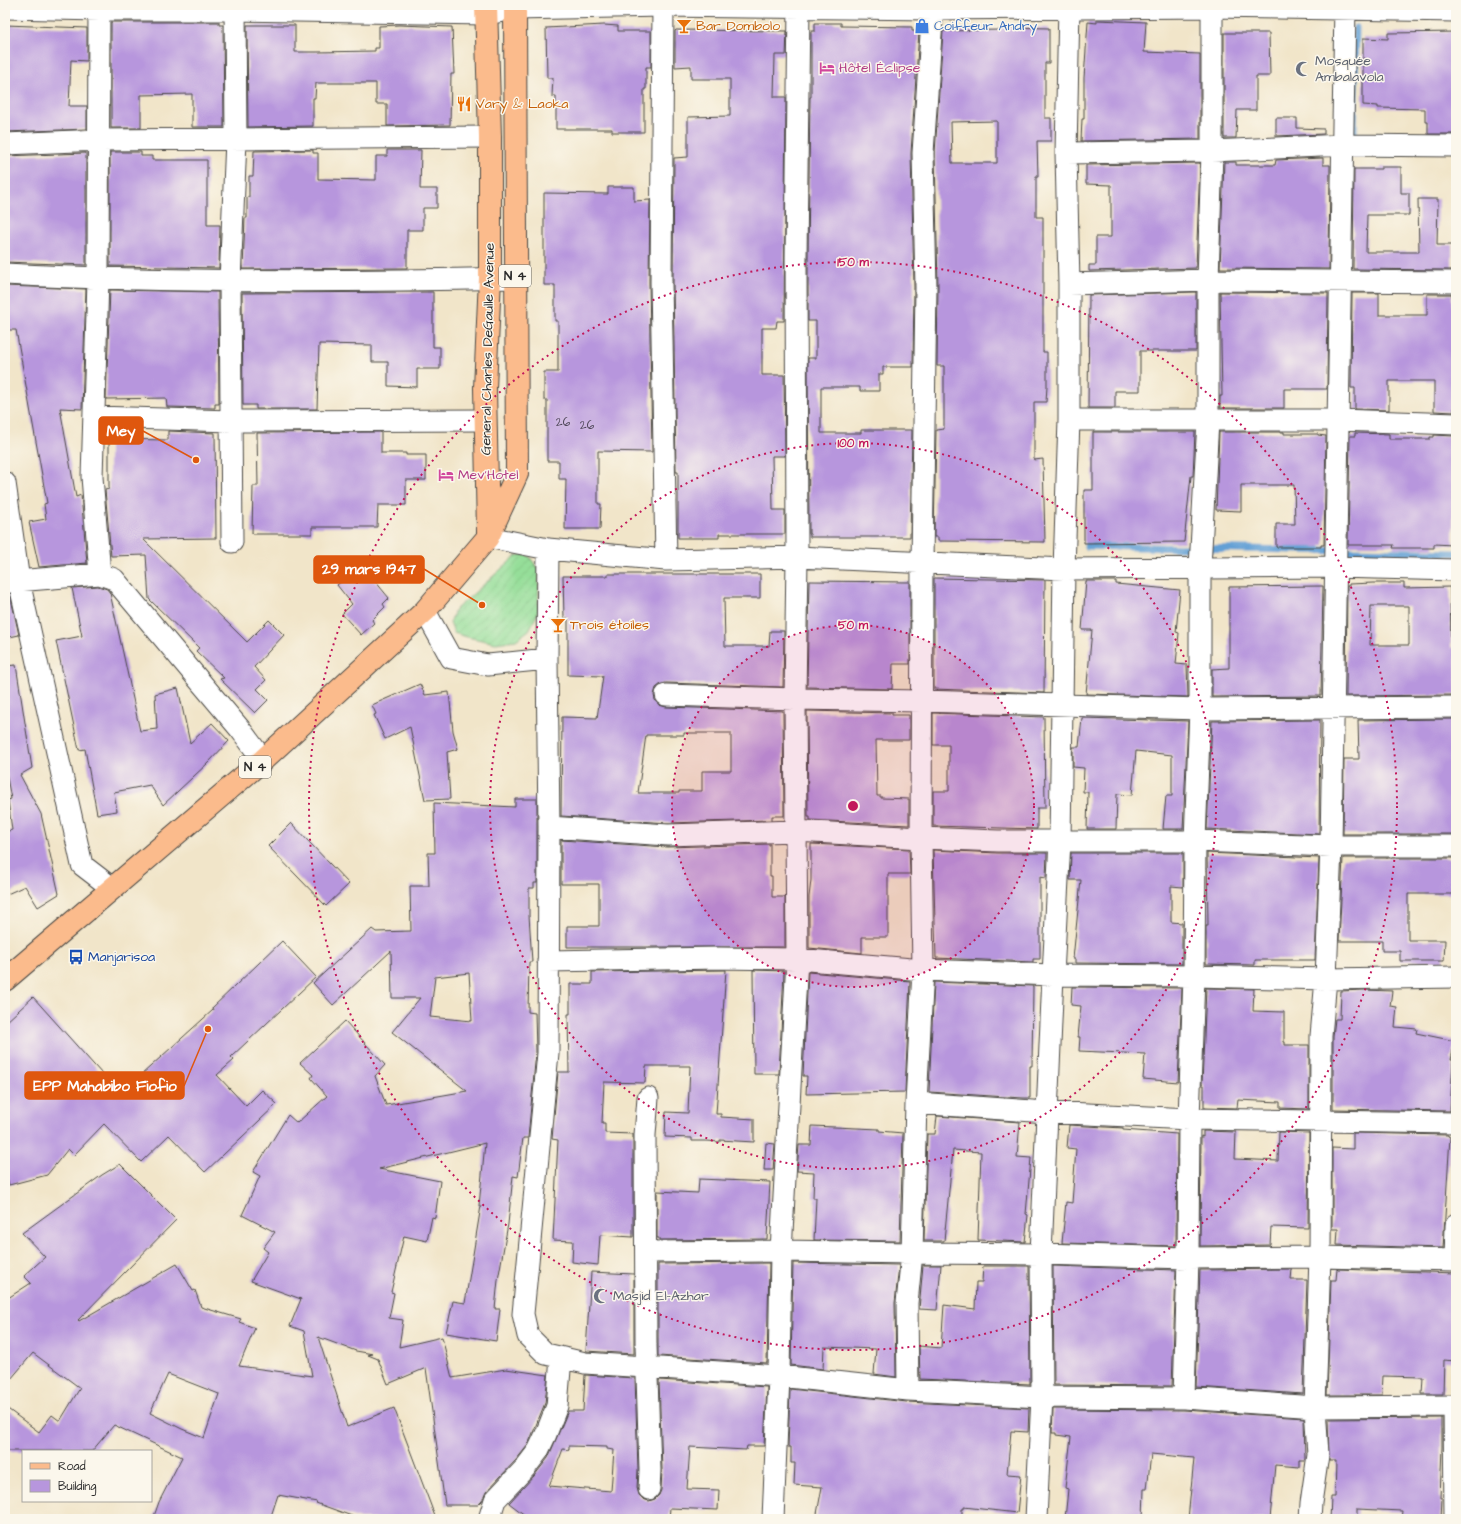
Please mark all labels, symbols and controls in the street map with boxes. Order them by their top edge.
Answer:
place label: Bar Dombolo [696,16,780,36]
place label: Coiffeur Andry [934,16,1037,36]
bar icon: Bar Dombolo [675,17,693,35]
shop icon: Coiffeur Andry [913,17,931,35]
place label: Mosquée Ambalavola [1315,51,1384,87]
place label: Hôtel Éclipse [839,58,921,78]
hotel icon: Hôtel Éclipse [818,59,836,77]
mosque icon: Mosquée Ambalavola [1294,60,1312,78]
place label: Vary & Laoka [476,94,568,114]
restaurant icon: Vary & Laoka [455,95,473,113]
street label: General Charles DeGaulle Avenue [476,242,500,455]
text: 150 m [837,254,870,271]
road number: N 4 [499,265,531,287]
house number: 26 [556,414,571,431]
callout: Mey [99,417,143,444]
house number: 26 [580,417,595,434]
text: Mey [107,421,136,443]
text: 100 m [838,435,869,452]
place label: Mev'Hotel [458,465,518,485]
hotel icon: Mev'Hotel [437,466,455,484]
callout: 29 mars 1947 [314,556,424,583]
text: 29 mars 1947 [321,559,417,580]
place label: Trois étoiles [570,615,649,635]
bar icon: Trois étoiles [549,616,567,634]
text: 50 m [838,617,869,634]
road number: N 4 [239,756,271,778]
centre of rings [846,799,860,813]
place label: Manjarisoa [88,947,155,967]
bus stop icon: Manjarisoa [67,948,85,966]
callout: EPP Mahabibo Fiofio [25,1072,184,1099]
text: EPP Mahabibo Fiofio [33,1076,177,1097]
place label: Masjid El-Azhar [613,1286,709,1306]
mosque icon: Masjid El-Azhar [592,1287,610,1305]
legend [22,1450,152,1502]
text: Road [58,1458,86,1475]
text: Building [58,1478,96,1496]

